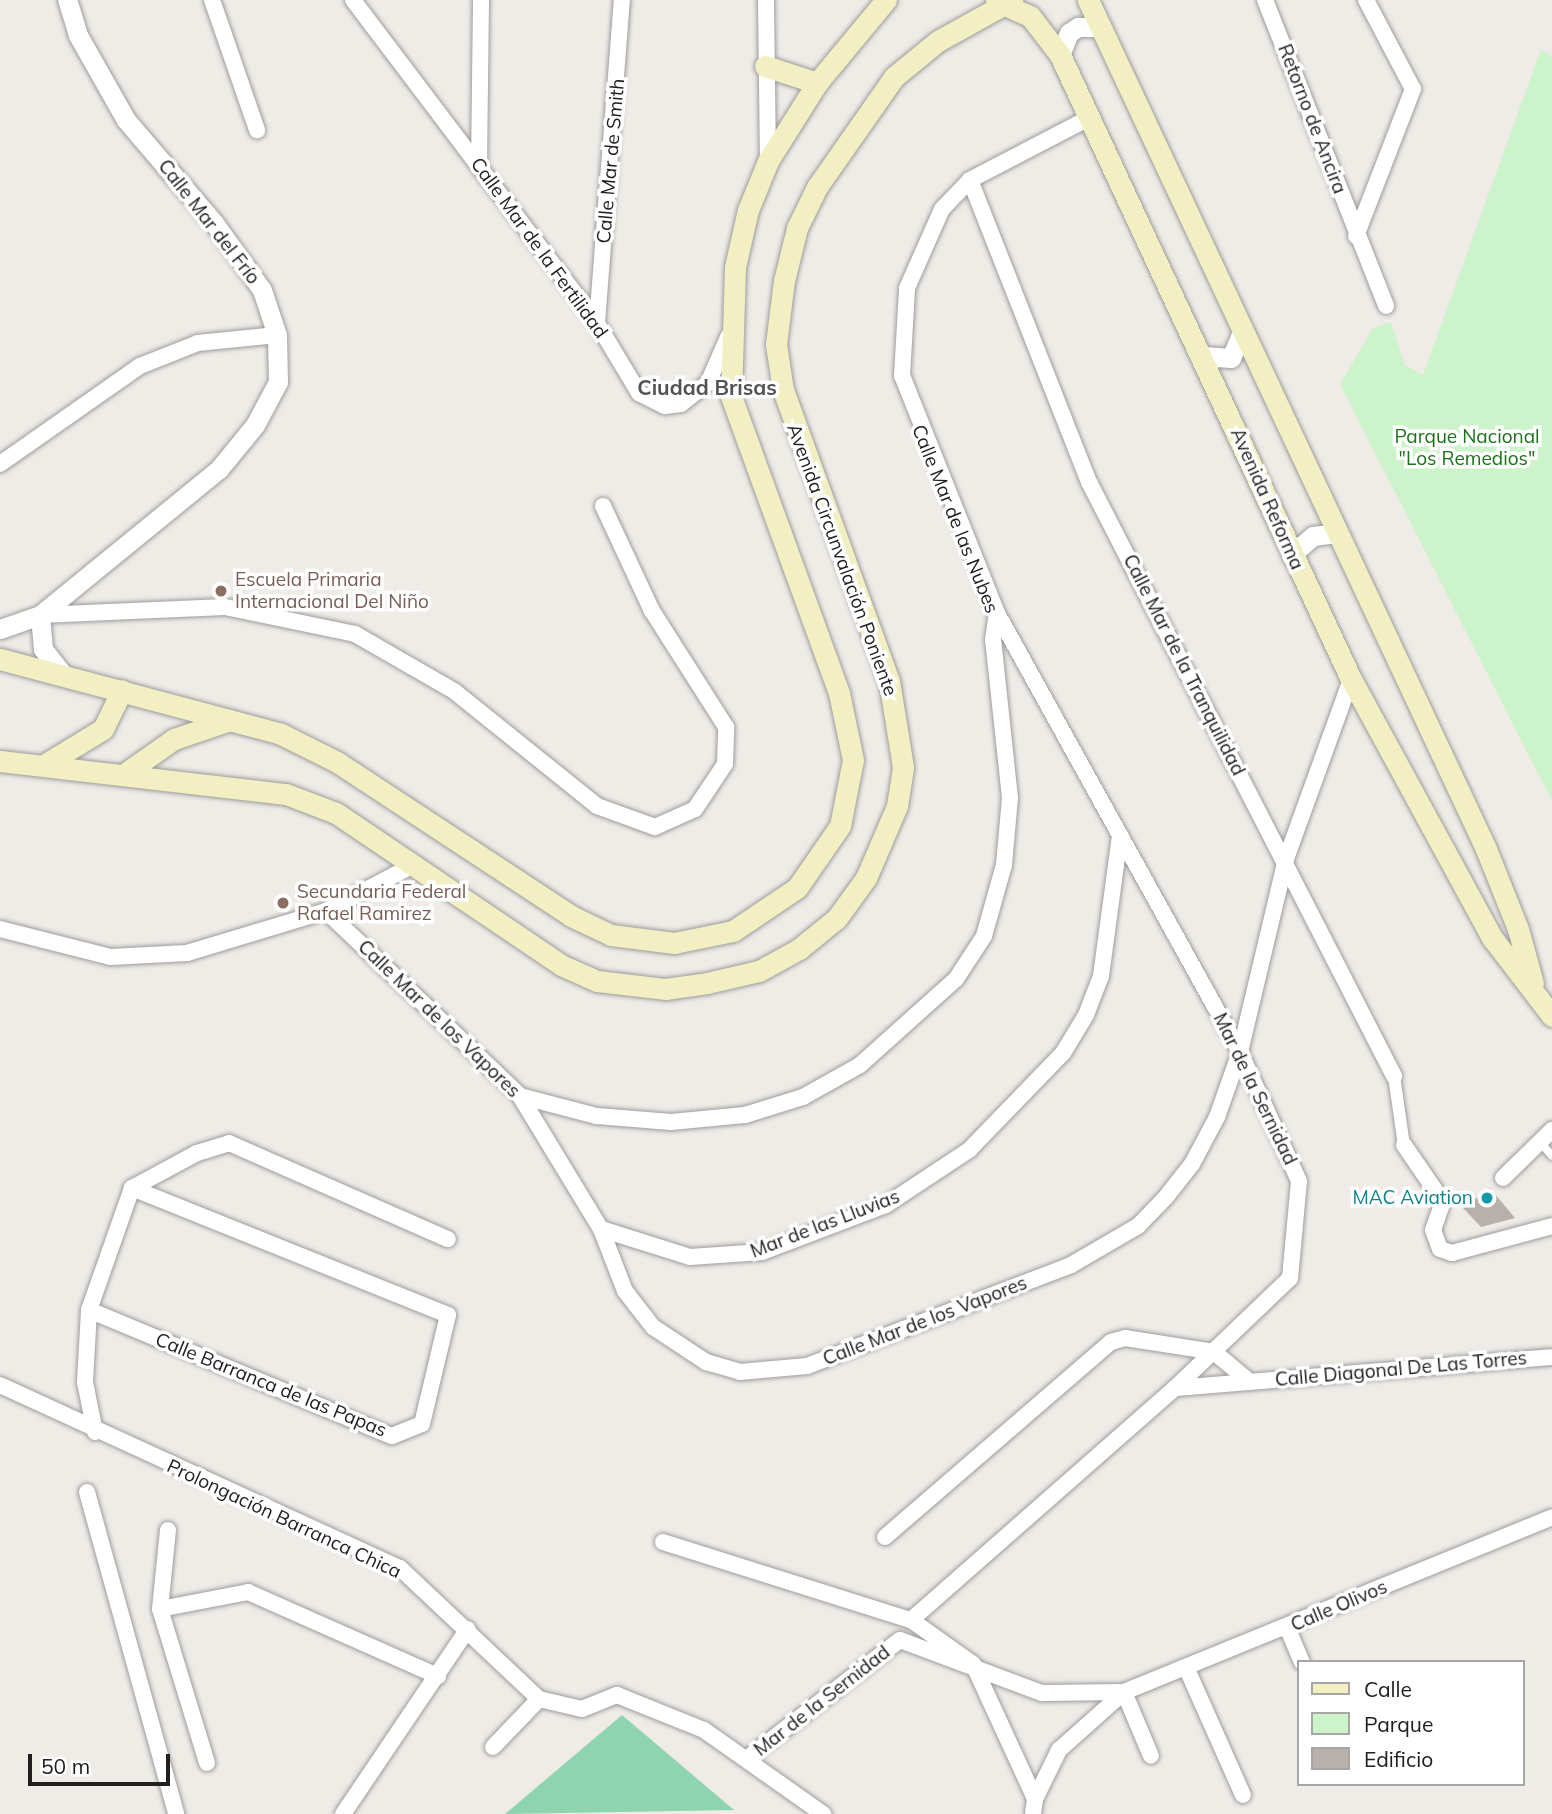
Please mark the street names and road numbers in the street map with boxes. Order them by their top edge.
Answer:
street label: Retorno de Ancira [1273,41,1351,197]
street label: Calle Mar de Smith [592,78,630,244]
street label: Calle Mar de la Fertilidad [466,153,612,343]
street label: Calle Mar del Frío [153,155,265,289]
street label: Avenida Circunvalación Poniente [782,421,902,699]
street label: Calle Mar de las Nubes [907,421,1003,617]
street label: Avenida Reforma [1226,425,1308,573]
street label: Calle Mar de la Tranquilidad [1118,551,1250,779]
street label: Calle Mar de los Vapores [353,936,525,1102]
street label: Mar de la Sernidad [1208,1009,1302,1169]
street label: Mar de las Lluvias [747,1185,903,1263]
street label: Calle Mar de los Vapores [820,1272,1030,1370]
street label: Calle Barranca de las Papas [152,1328,390,1442]
street label: Calle Diagonal De Las Torres [1274,1347,1528,1391]
street label: Prolongación Barranca Chica [163,1455,405,1583]
street label: Calle Olivos [1287,1576,1391,1636]
street label: Mar de la Sernidad [750,1641,894,1761]

